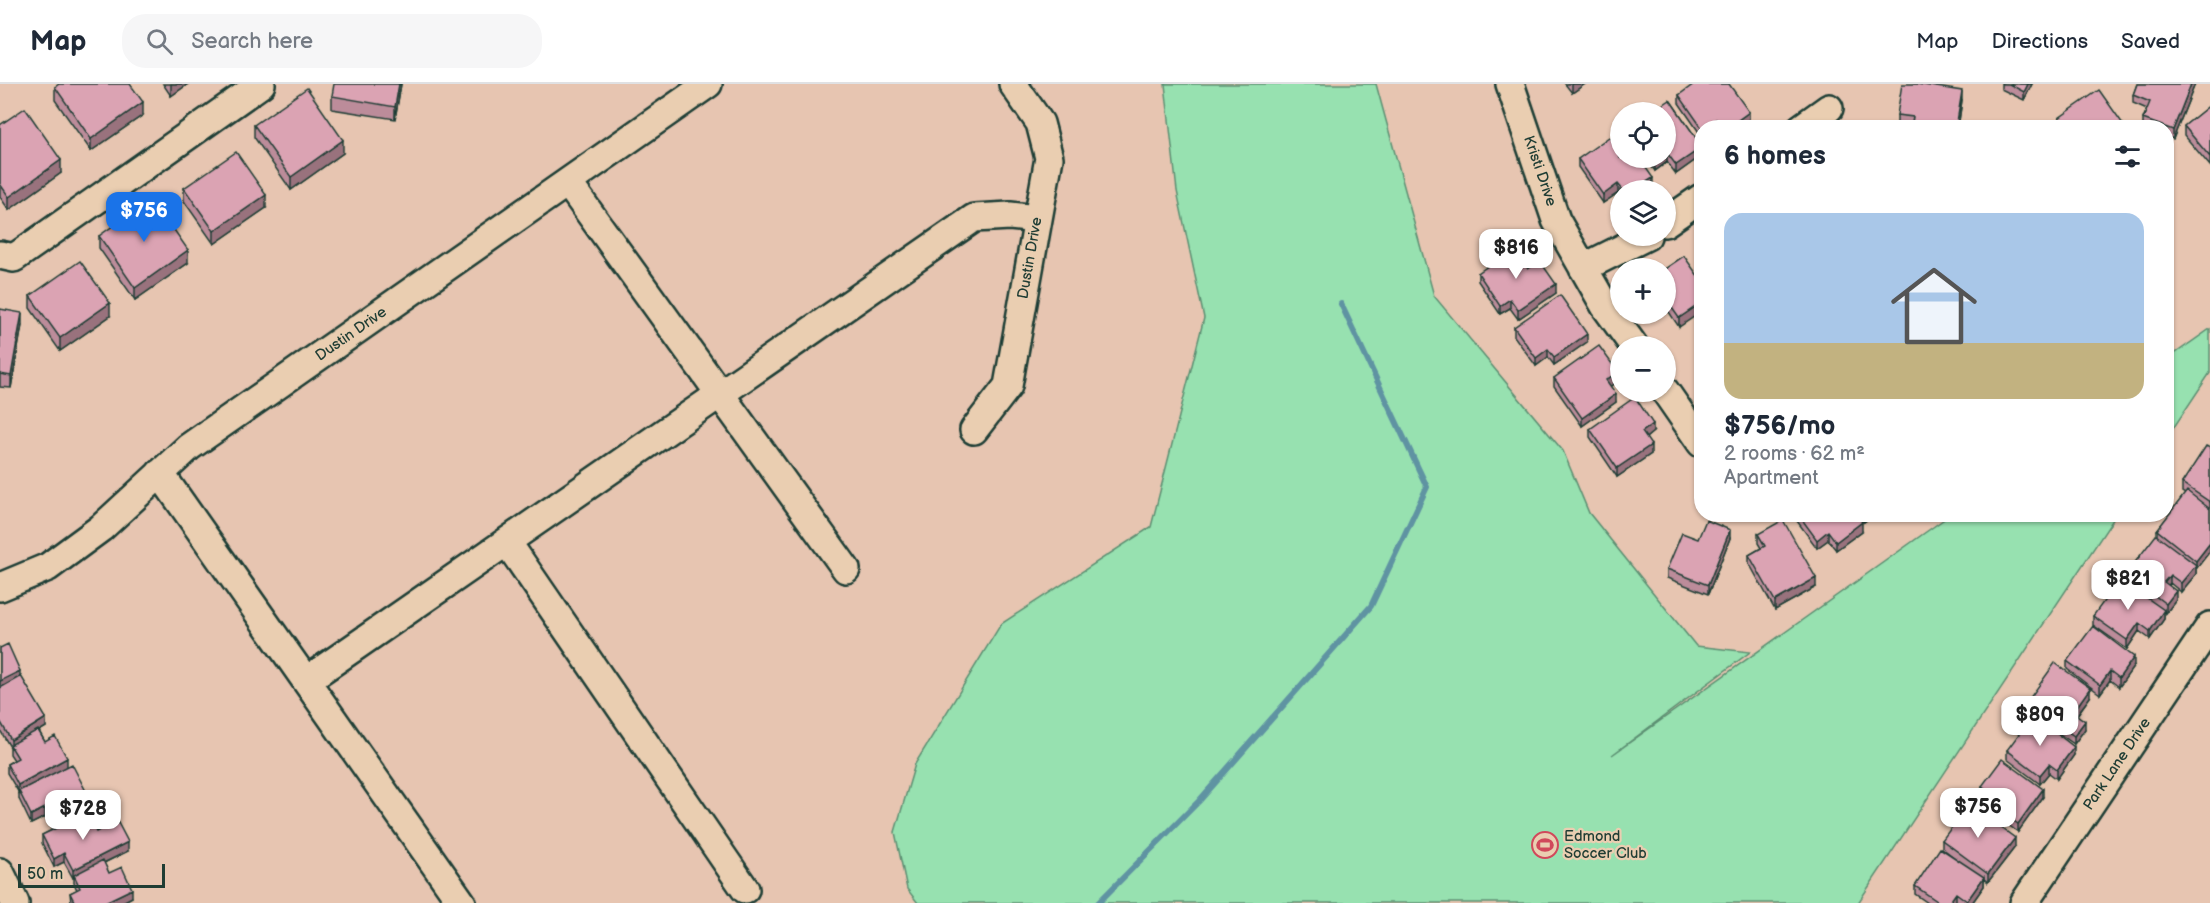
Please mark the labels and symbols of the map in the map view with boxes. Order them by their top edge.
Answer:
street label: Kristi Drive [1519,133,1561,209]
pin: $756 [108,192,180,243]
street label: Dustin Drive [1013,216,1047,300]
pin: $816 [1480,229,1552,280]
street label: Dustin Drive [312,302,390,365]
pin: $821 [2092,560,2164,611]
pin: $809 [2004,696,2076,747]
street label: Park Lane Drive [2079,714,2155,814]
pin: $756 [1942,788,2014,839]
pin: $728 [47,790,119,841]
place label: Edmond Soccer Club [1564,827,1647,863]
sports icon: Edmond Soccer Club [1530,830,1560,860]
scale bar [18,861,165,888]

